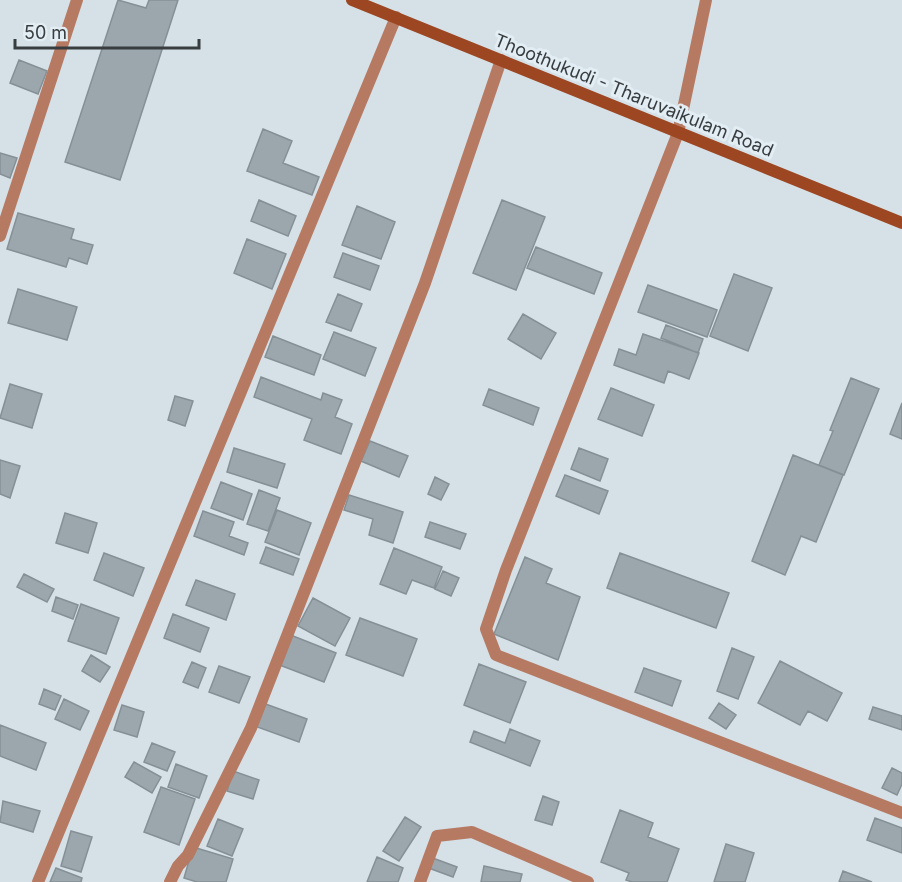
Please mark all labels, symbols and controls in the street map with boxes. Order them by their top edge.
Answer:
scale bar [15,12,200,50]
text: 50 m [24,22,67,43]
street label: Thoothukudi - Tharuvaikulam Road [492,29,776,161]

